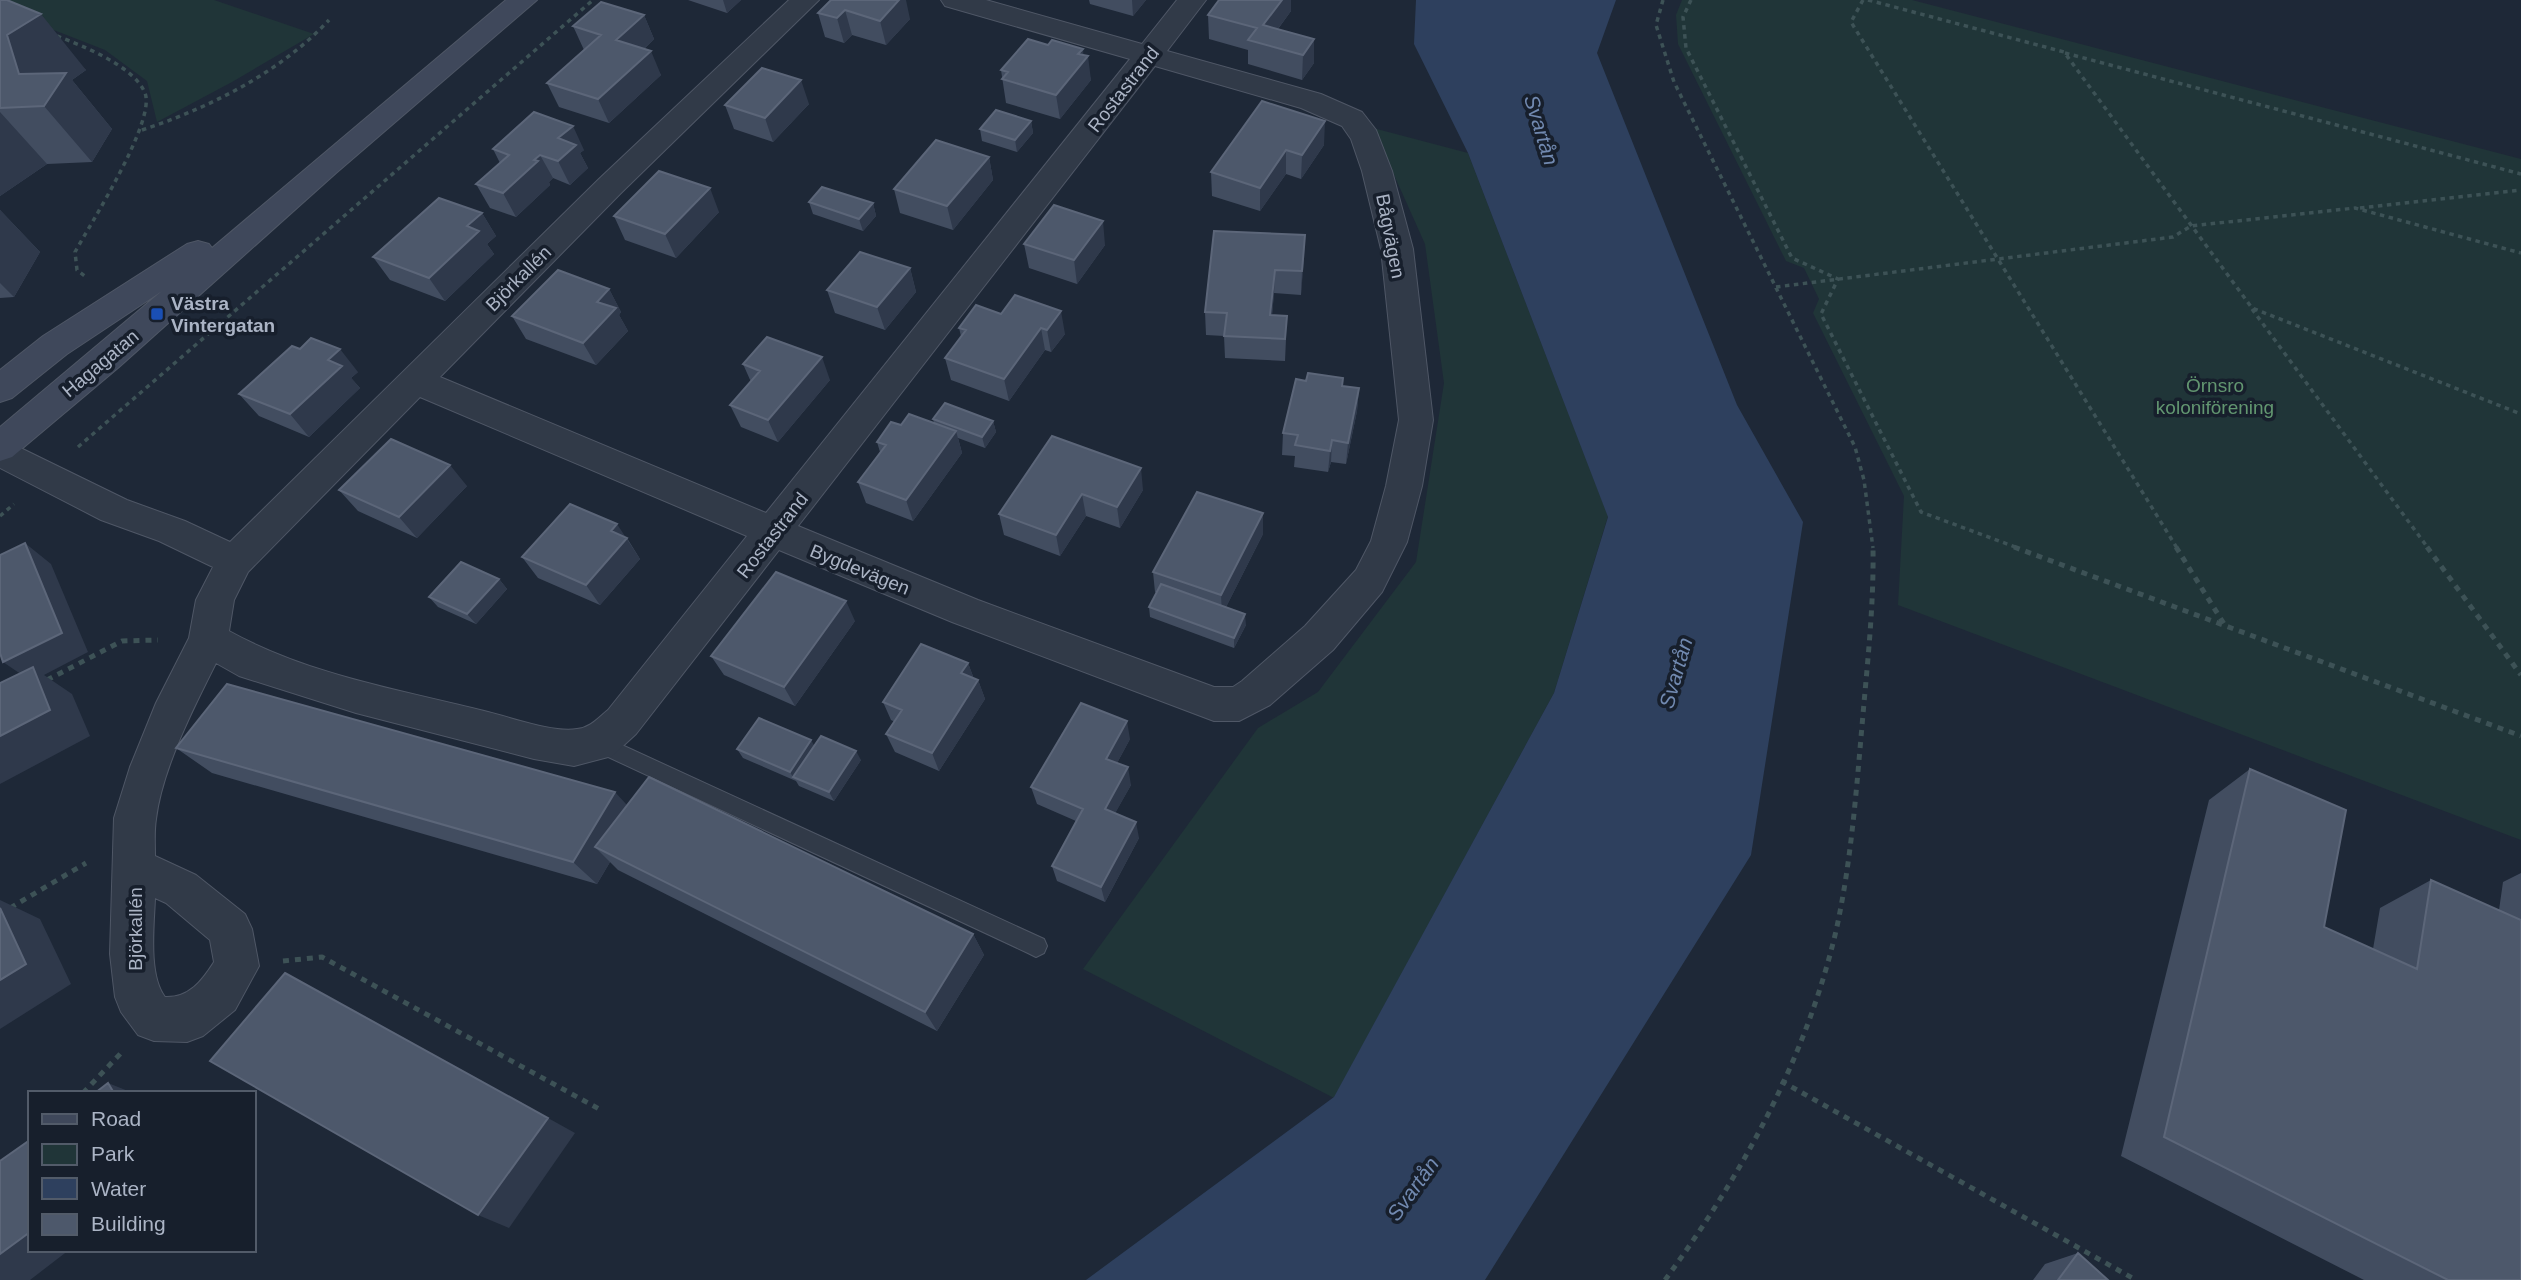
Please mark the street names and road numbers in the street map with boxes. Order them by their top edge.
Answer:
street label: Rostastrand [1084,42,1163,136]
street label: Bågvägen [1372,192,1409,280]
street label: Björkallén [481,241,555,315]
street label: Hagagatan [58,325,143,401]
street label: Rostastrand [733,488,812,582]
street label: Bygdevägen [807,540,913,599]
street label: Björkallén [125,887,146,971]

